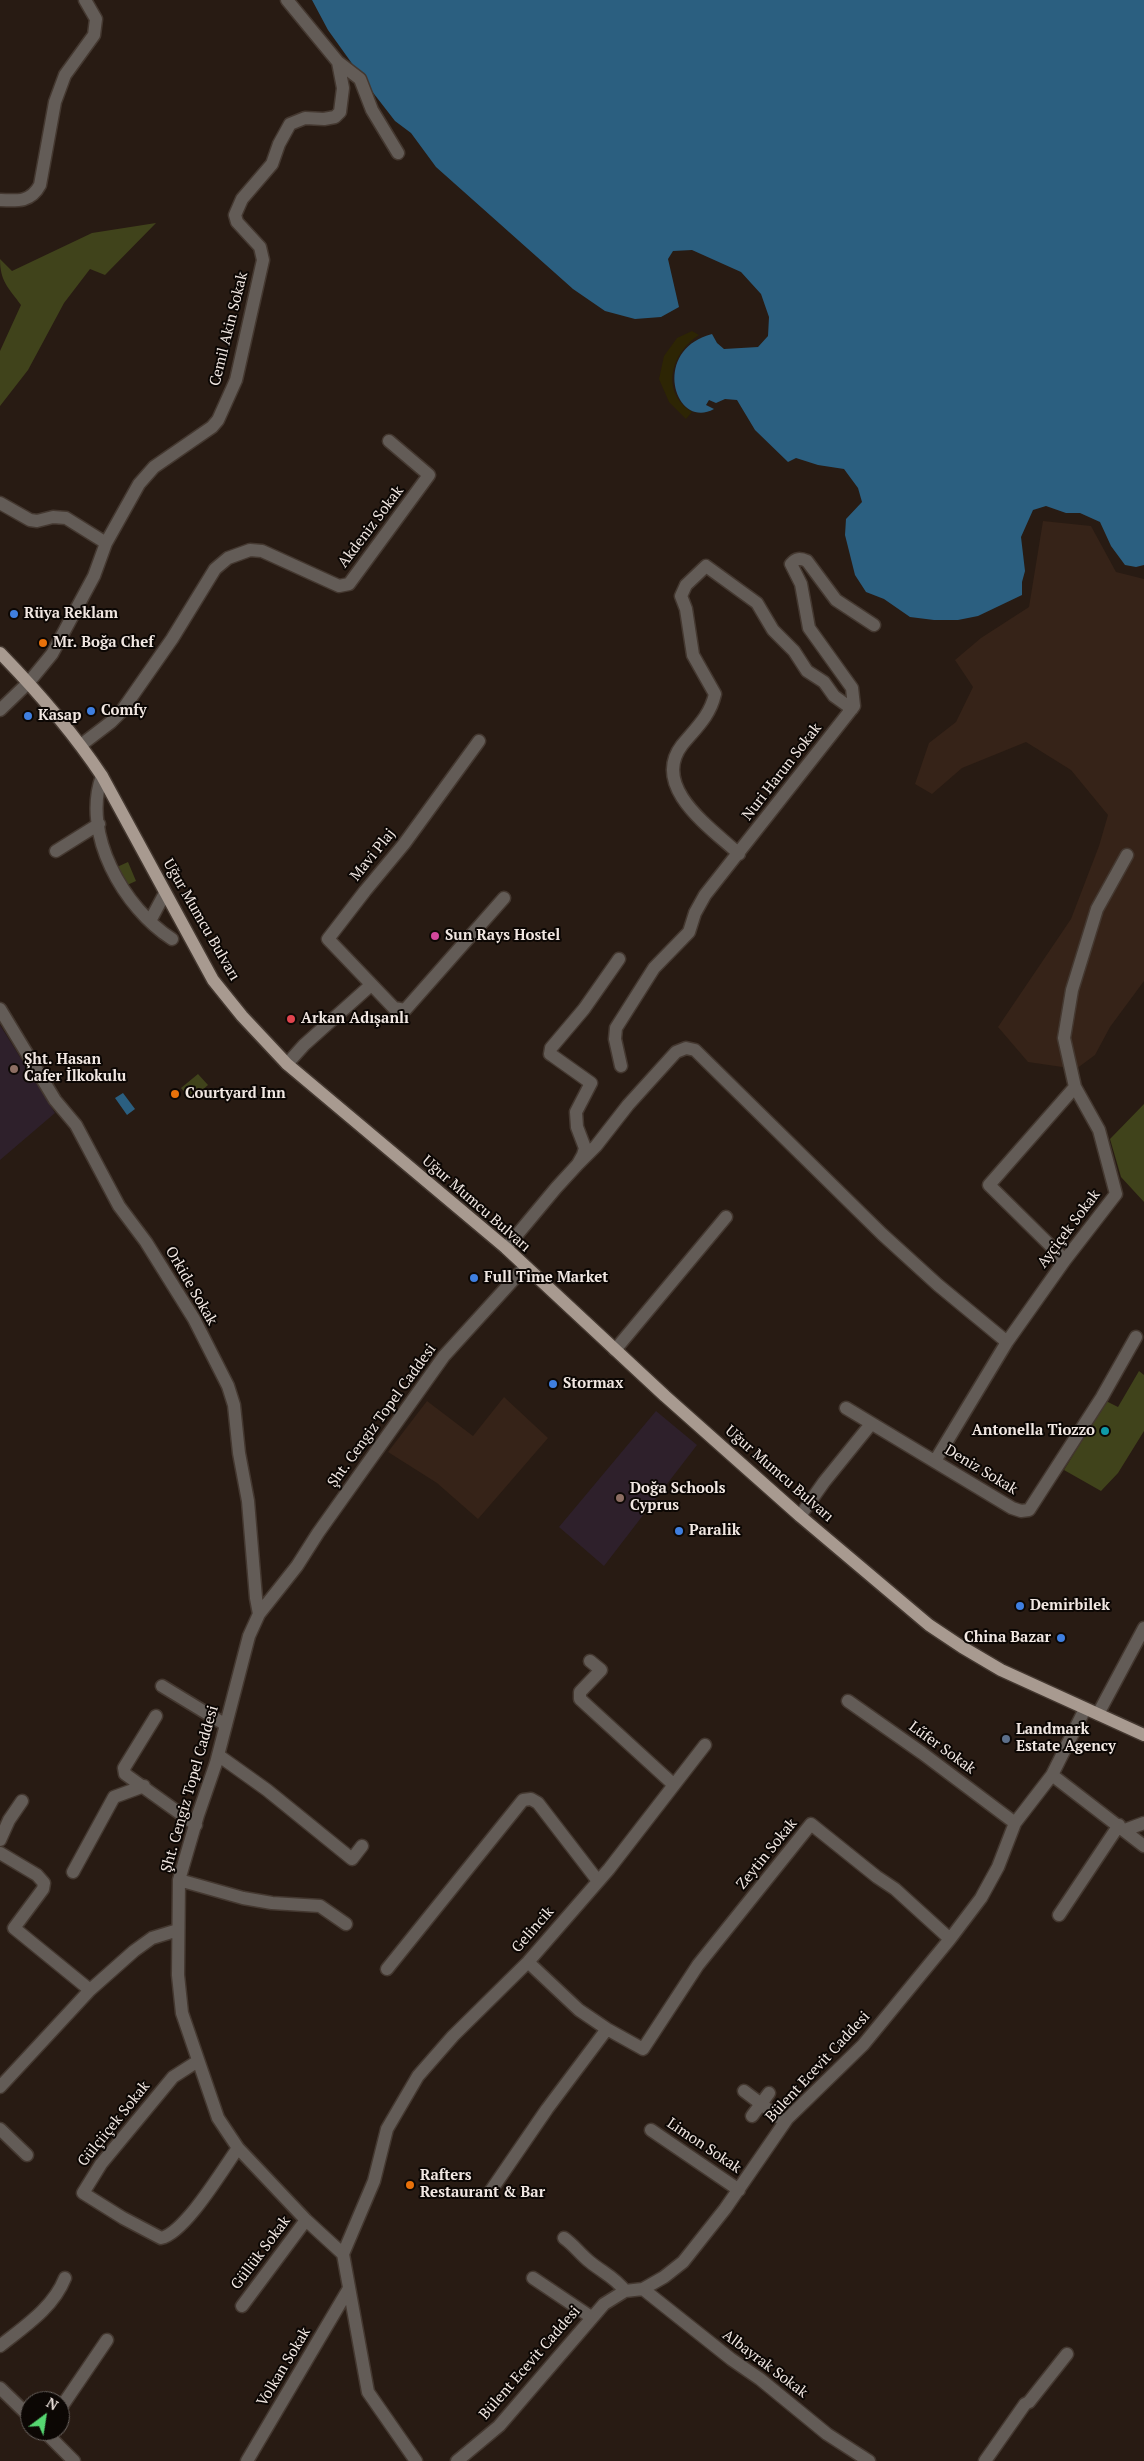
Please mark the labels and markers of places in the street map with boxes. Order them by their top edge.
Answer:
place label: Rüya Reklam [24,605,118,623]
marker: Rüya Reklam [8,608,20,620]
place label: Mr. Boğa Chef [53,634,154,652]
marker: Mr. Boğa Chef [37,637,49,649]
place label: Comfy [101,702,147,720]
marker: Comfy [85,705,97,717]
place label: Kasap [38,707,81,725]
marker: Kasap [22,710,34,722]
place label: Sun Rays Hostel [445,927,560,945]
marker: Sun Rays Hostel [429,930,441,942]
place label: Arkan Adışanlı [301,1010,409,1028]
marker: Arkan Adışanlı [285,1013,297,1025]
place label: Şht. Hasan Cafer İlkokulu [24,1051,126,1086]
marker: Şht. Hasan Cafer İlkokulu [8,1063,20,1075]
place label: Courtyard Inn [185,1085,286,1103]
marker: Courtyard Inn [169,1088,181,1100]
place label: Full Time Market [484,1269,608,1287]
marker: Full Time Market [468,1272,480,1284]
place label: Stormax [563,1375,623,1393]
marker: Stormax [547,1378,559,1390]
place label: Antonella Tiozzo [972,1422,1095,1440]
marker: Antonella Tiozzo [1099,1425,1111,1437]
place label: Doğa Schools Cyprus [630,1480,726,1515]
marker: Doğa Schools Cyprus [614,1492,626,1504]
place label: Paralik [689,1522,740,1540]
marker: Paralik [673,1525,685,1537]
place label: Demirbilek [1030,1597,1110,1615]
marker: Demirbilek [1014,1600,1026,1612]
place label: China Bazar [964,1629,1051,1647]
marker: China Bazar [1055,1632,1067,1644]
place label: Landmark Estate Agency [1016,1721,1116,1756]
marker: Landmark Estate Agency [1000,1733,1012,1745]
place label: Rafters Restaurant & Bar [420,2167,545,2202]
marker: Rafters Restaurant & Bar [404,2179,416,2191]

